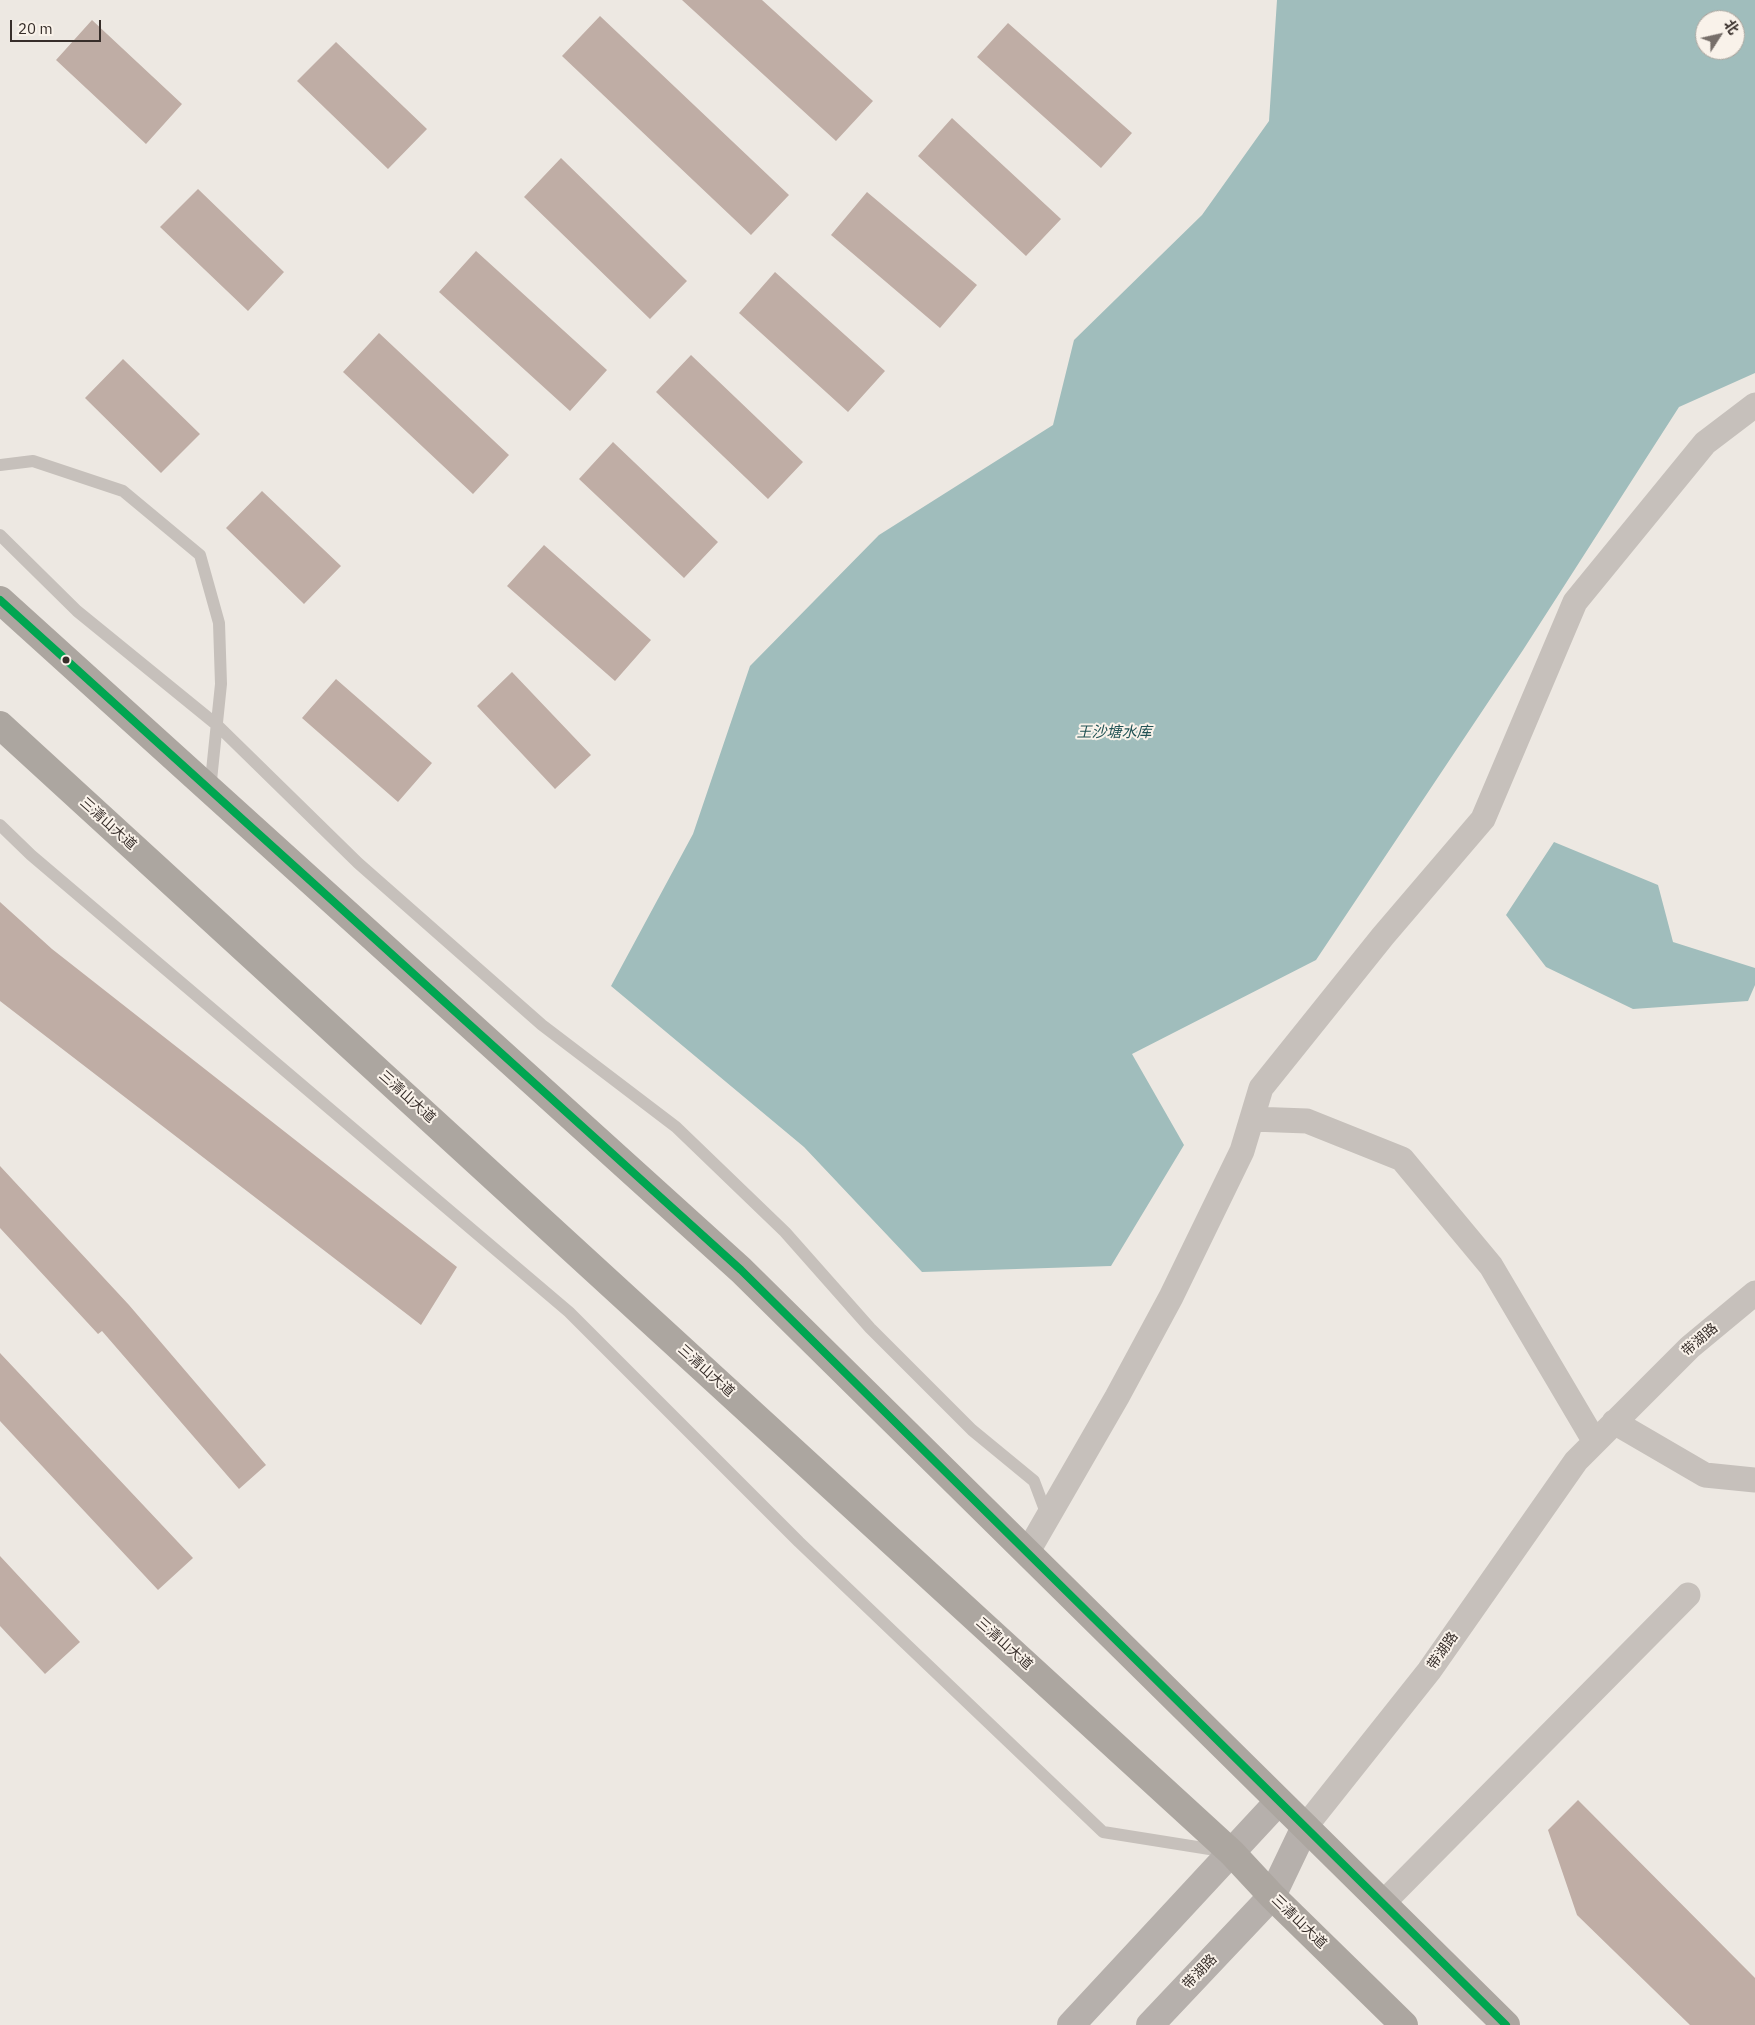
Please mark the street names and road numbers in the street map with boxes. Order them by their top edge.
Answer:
street label: 三清山大道 [76,794,140,854]
street label: 三清山大道 [375,1067,439,1127]
street label: 带湖路 [1679,1320,1721,1360]
street label: 三清山大道 [674,1341,738,1401]
street label: 三清山大道 [972,1614,1036,1674]
street label: 带湖路 [1424,1629,1462,1673]
street label: 三清山大道 [1268,1892,1330,1952]
street label: 带湖路 [1179,1951,1221,1993]

